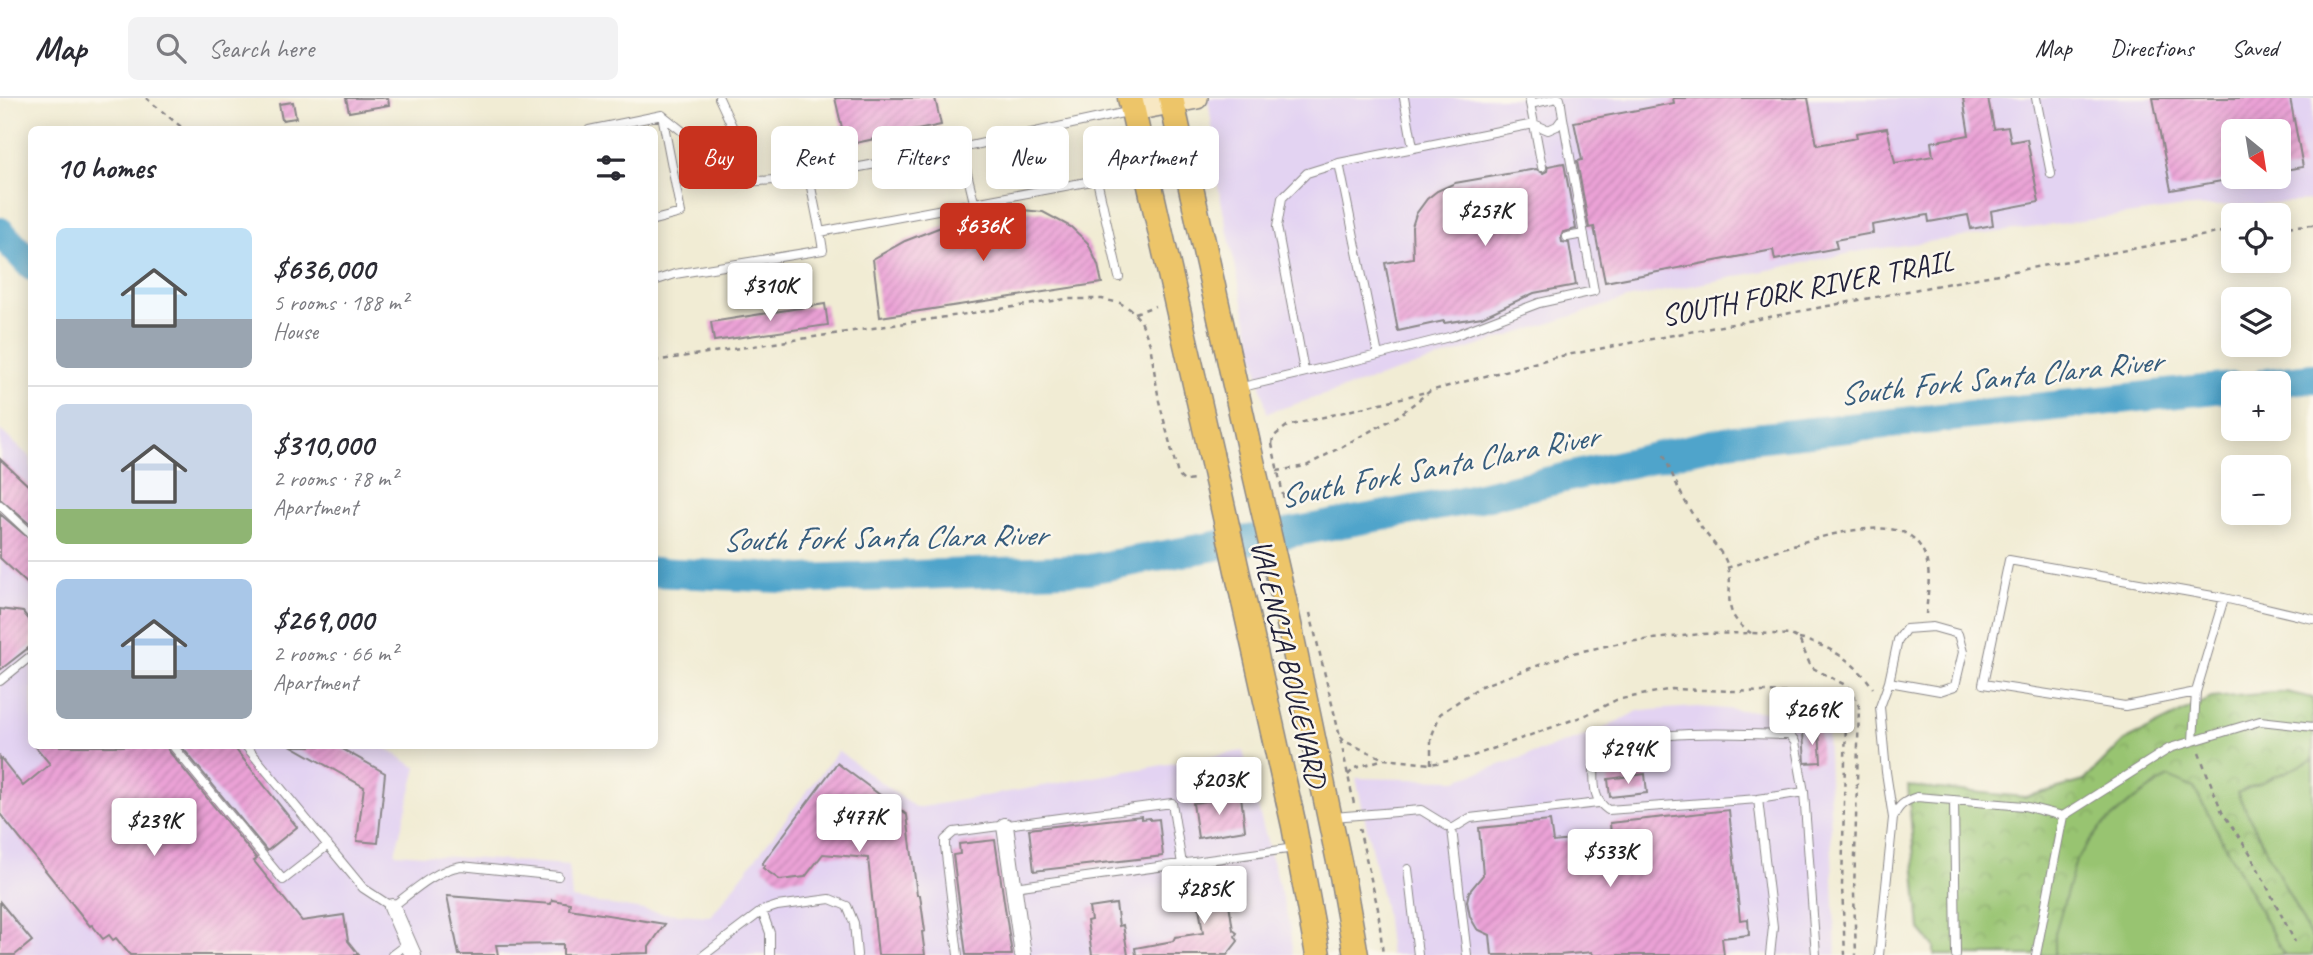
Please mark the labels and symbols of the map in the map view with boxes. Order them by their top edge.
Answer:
north arrow [2221,119,2291,189]
pin: $257K [1436,188,1534,248]
pin: $636K [934,204,1032,263]
street label: SOUTH FORK RIVER TRAIL [1658,241,1957,335]
pin: $310K [721,264,819,323]
water label: South Fork Santa Clara River [1837,340,2168,415]
water label: South Fork Santa Clara River [1275,414,1606,517]
water label: South Fork Santa Clara River [722,514,1051,561]
street label: VALENCIA BOULEVARD [1242,535,1337,793]
pin: $269K [1763,688,1861,747]
pin: $294K [1579,726,1677,786]
pin: $203K [1170,758,1268,817]
pin: $477K [810,794,908,854]
pin: $239K [105,798,203,858]
pin: $533K [1561,830,1659,889]
pin: $285K [1155,866,1253,926]

